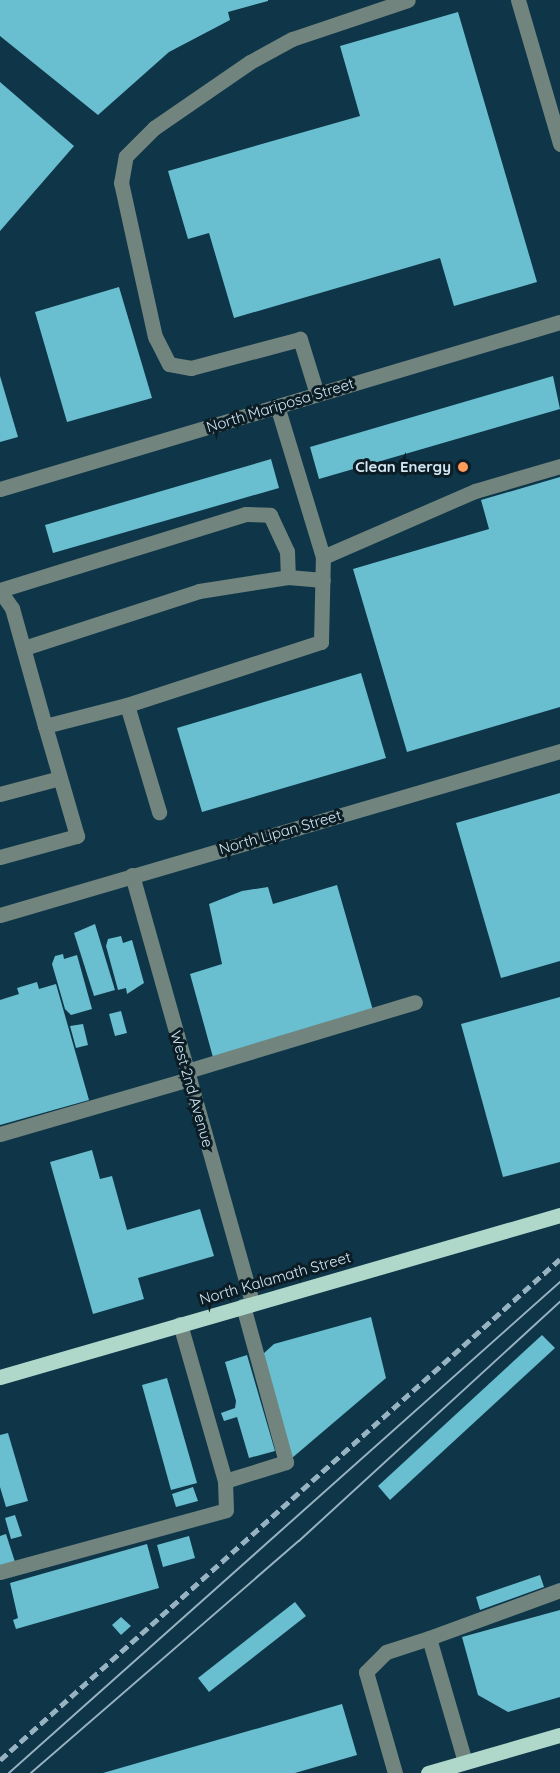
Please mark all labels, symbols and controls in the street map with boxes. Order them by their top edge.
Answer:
street label: North Mariposa Street [204,374,356,436]
place label: Clean Energy [355,458,451,476]
marker: Clean Energy [456,460,470,474]
street label: North Lipan Street [217,806,343,858]
street label: West 2nd Avenue [167,1029,217,1149]
street label: North Kalamath Street [197,1248,353,1308]

